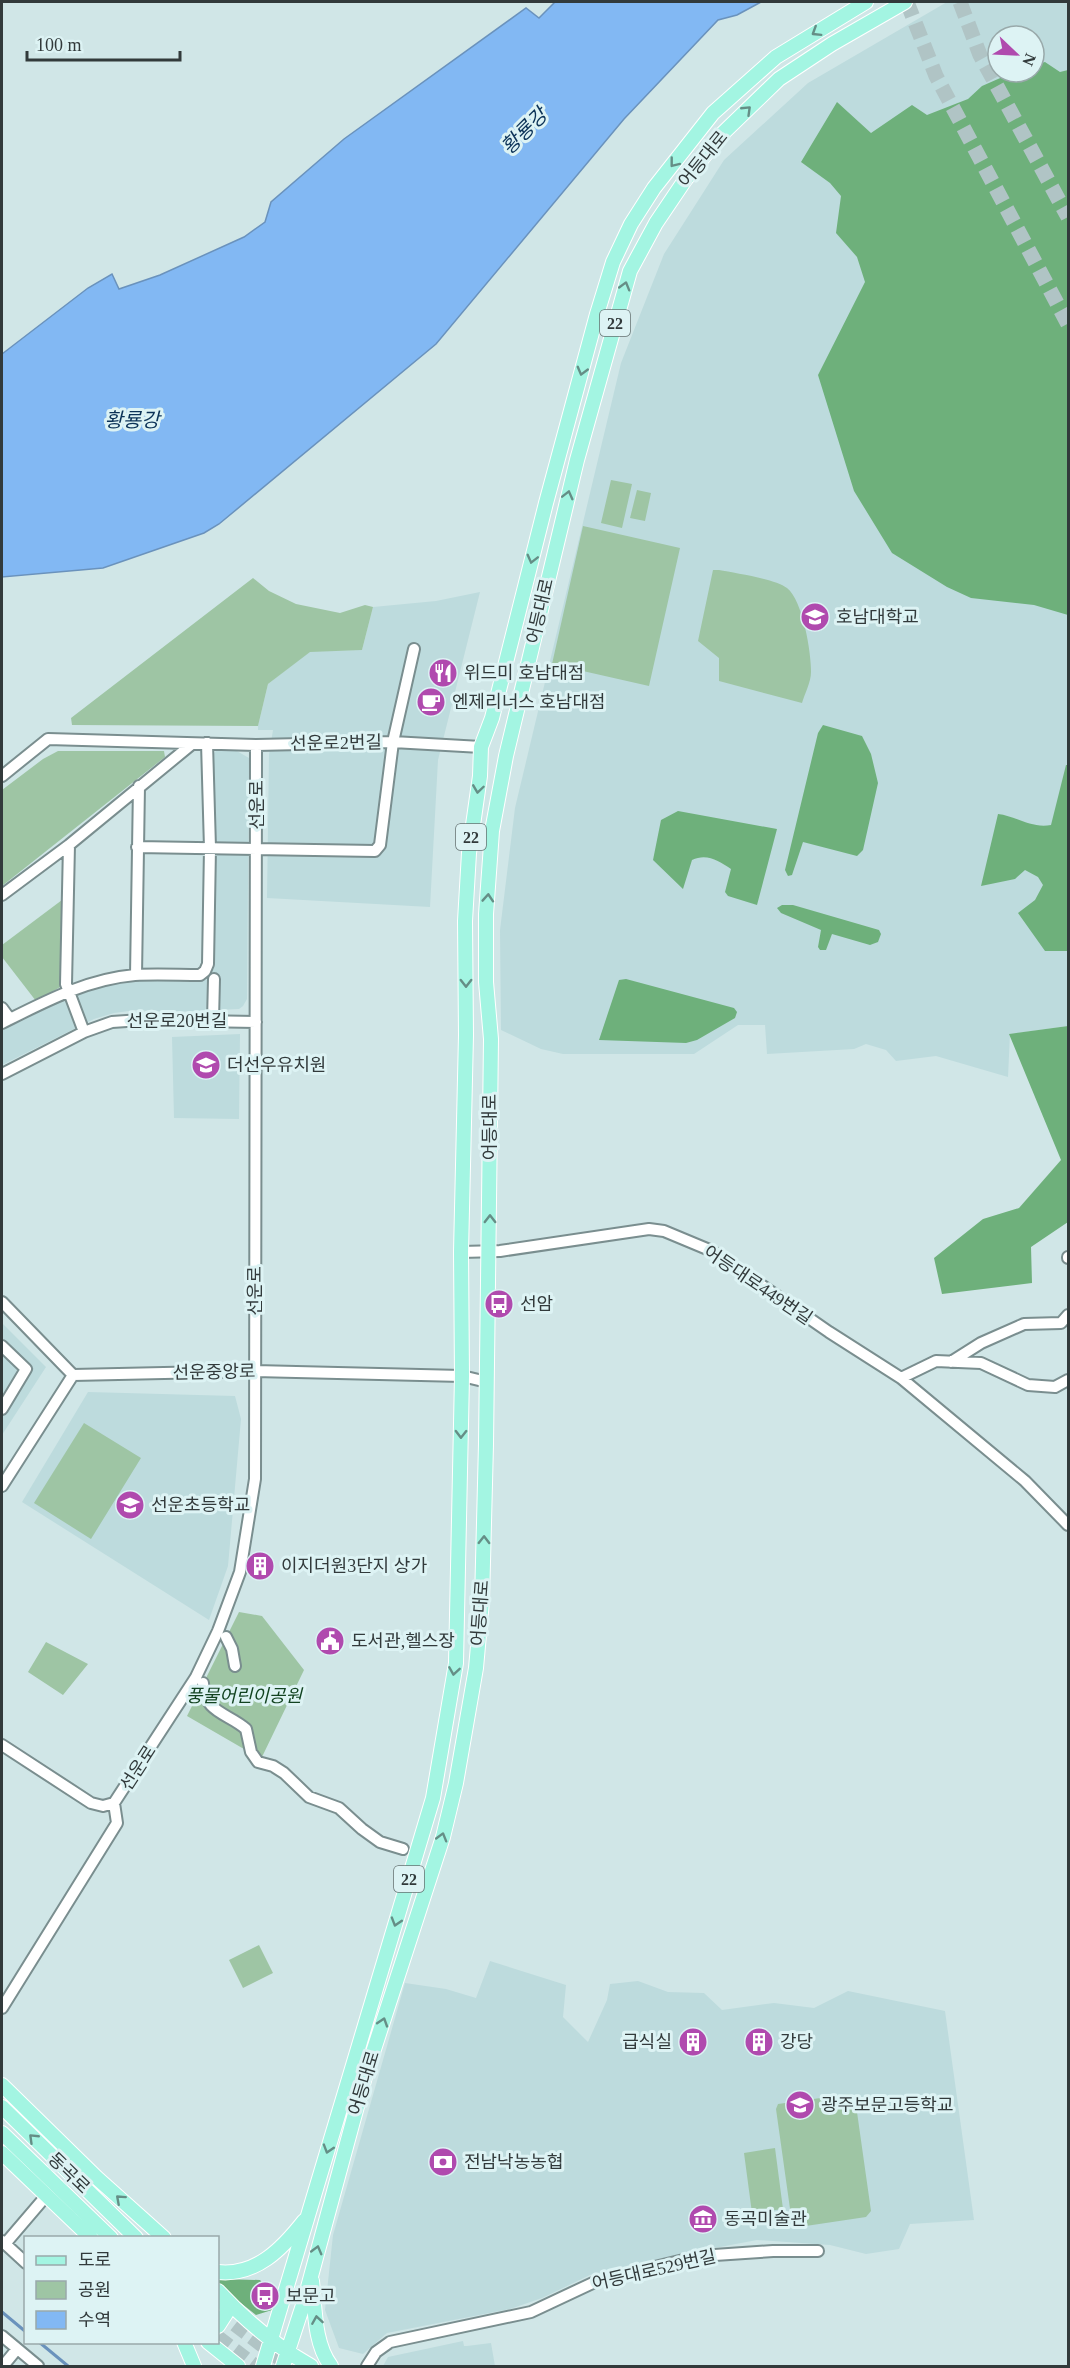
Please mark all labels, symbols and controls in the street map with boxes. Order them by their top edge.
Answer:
scale bar [27,24,180,62]
north arrow [986,24,1046,84]
one-way arrow [812,25,822,37]
text: 100 m [36,35,82,55]
text: N [1019,51,1039,69]
water label: 황룡강 [497,102,553,158]
one-way arrow [739,107,750,118]
street label: 어등대로 [674,127,732,191]
one-way arrow [671,157,682,168]
one-way arrow [618,282,630,292]
road number: 22 [600,310,630,336]
one-way arrow [576,365,589,375]
water label: 황룡강 [104,409,162,431]
one-way arrow [561,490,574,500]
one-way arrow [526,554,539,564]
street label: 어등대로 [523,576,557,646]
school or university icon: 호남대학교 [799,601,831,633]
place label: 호남대학교 [836,607,919,627]
restaurant icon: 위드미 호남대점 [427,657,459,689]
place label: 위드미 호남대점 [464,663,584,683]
cafe icon: 엔제리너스 호남대점 [415,686,447,718]
place label: 엔제리너스 호남대점 [452,692,606,712]
street label: 선운로2번길 [290,732,382,754]
street label: 선운로 [247,780,267,830]
one-way arrow [472,784,484,793]
road number: 22 [456,824,486,850]
one-way arrow [481,894,494,903]
one-way arrow [460,979,472,988]
street label: 선운로20번길 [127,1011,227,1031]
school or university icon: 더선우유치원 [190,1049,222,1081]
place label: 더선우유치원 [227,1055,326,1075]
street label: 어등대로 [480,1094,500,1160]
one-way arrow [483,1214,496,1223]
street label: 어등대로449번길 [700,1241,816,1329]
street label: 선운로 [245,1266,265,1316]
bus stop icon: 선암 [483,1288,515,1320]
place label: 선암 [520,1294,553,1314]
street label: 선운중앙로 [172,1361,256,1383]
one-way arrow [454,1430,467,1439]
school or university icon: 선운초등학교 [114,1489,146,1521]
place label: 선운초등학교 [151,1495,250,1515]
one-way arrow [477,1536,490,1545]
building icon: 이지더원3단지 상가 [244,1550,276,1582]
place label: 이지더원3단지 상가 [281,1556,427,1576]
street label: 어등대로 [468,1579,492,1647]
public building icon: 도서관,헬스장 [314,1625,346,1657]
place label: 도서관,헬스장 [351,1631,455,1651]
one-way arrow [449,1666,461,1676]
park label: 풍물어린이공원 [186,1686,303,1706]
street label: 선운로 [116,1742,160,1794]
one-way arrow [435,1832,447,1842]
road number: 22 [394,1866,424,1892]
one-way arrow [391,1916,403,1927]
one-way arrow [375,2017,388,2028]
building icon: 급식실 [677,2026,709,2058]
building icon: 강당 [743,2026,775,2058]
place label: 급식실 [622,2032,672,2052]
place label: 강당 [780,2032,813,2052]
street label: 어등대로 [345,2048,383,2118]
school or university icon: 광주보문고등학교 [784,2089,816,2121]
place label: 광주보문고등학교 [821,2095,953,2115]
one-way arrow [30,2135,41,2146]
one-way arrow [323,2143,335,2154]
bank icon: 전남낙농농협 [427,2146,459,2178]
street label: 동곡로 [44,2149,94,2197]
place label: 전남낙농농협 [464,2152,563,2172]
one-way arrow [116,2195,127,2206]
museum icon: 동곡미술관 [687,2203,719,2235]
place label: 동곡미술관 [724,2209,807,2229]
legend [24,2236,219,2344]
one-way arrow [309,2245,322,2255]
street label: 어등대로529번길 [590,2246,718,2294]
text: 도로 [78,2250,111,2270]
text: 공원 [78,2280,111,2300]
bus stop icon: 보문고 [249,2280,281,2312]
place label: 보문고 [286,2286,336,2306]
text: 수역 [78,2310,111,2330]
one-way arrow [311,2315,324,2325]

